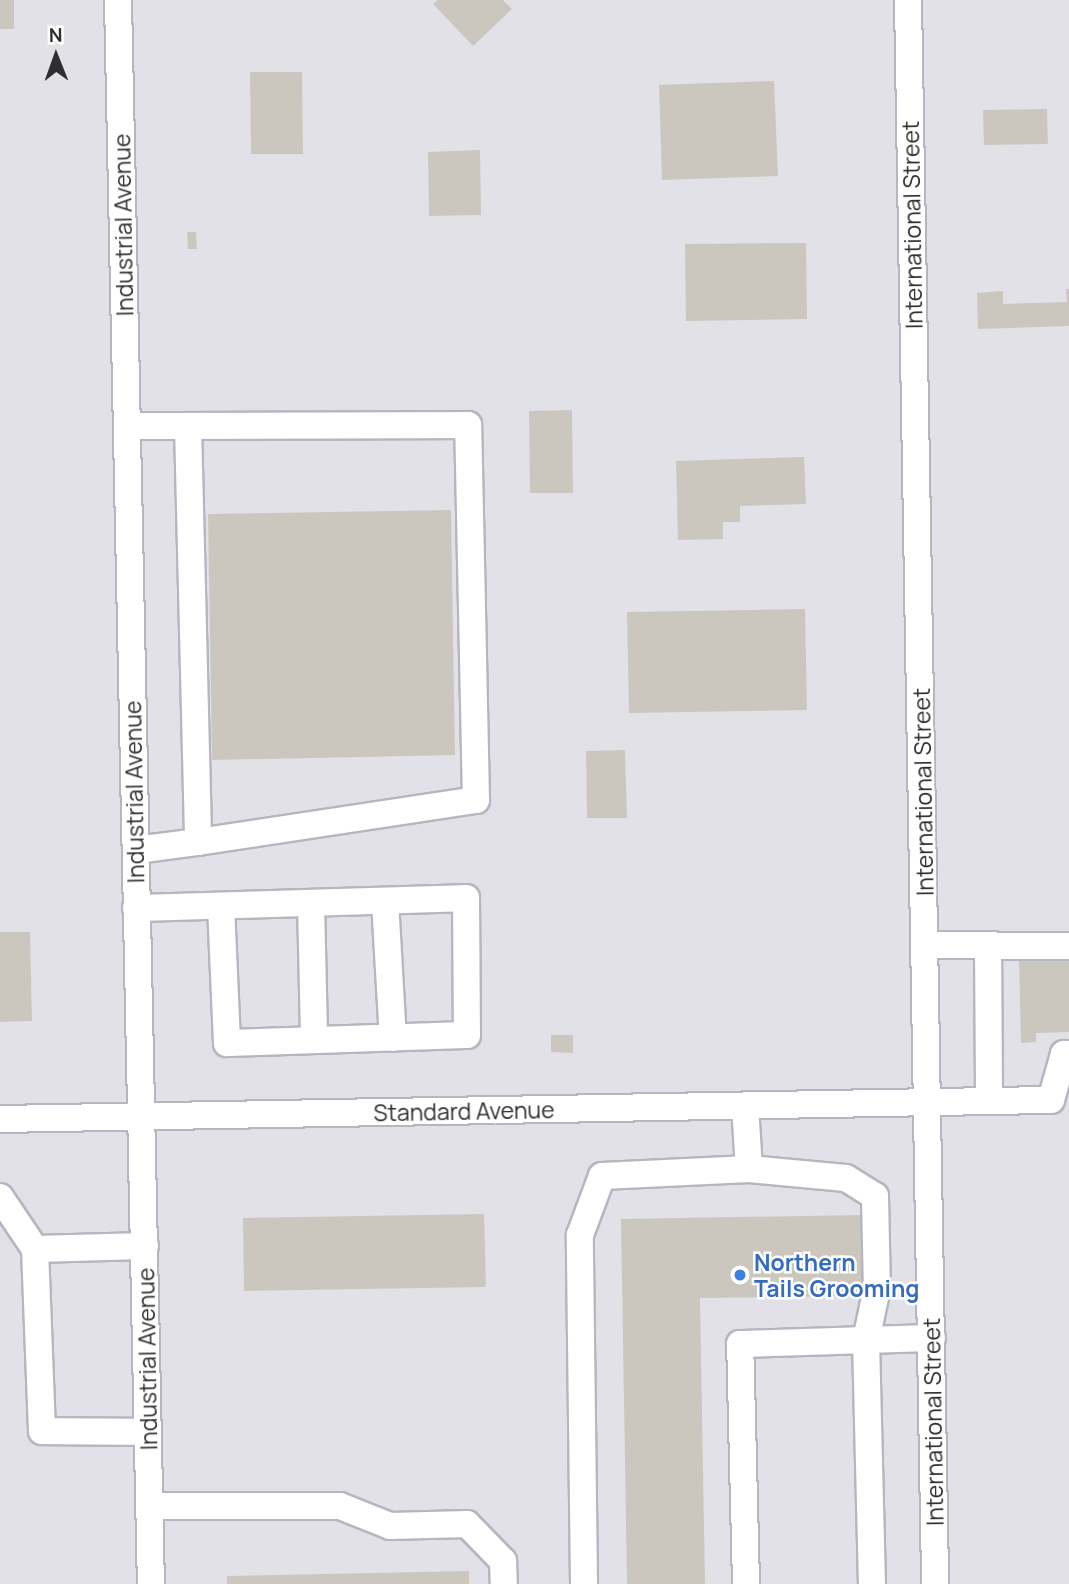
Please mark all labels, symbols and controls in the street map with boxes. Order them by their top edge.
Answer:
north arrow [21,21,91,91]
text: N [49,22,63,48]
street label: International Street [896,121,928,329]
street label: Industrial Avenue [108,133,138,317]
street label: International Street [907,688,939,896]
street label: Industrial Avenue [119,700,149,884]
street label: Standard Avenue [373,1096,555,1126]
place label: Northern Tails Grooming [754,1248,919,1302]
street label: Industrial Avenue [132,1267,162,1451]
marker: Northern Tails Grooming [732,1267,748,1283]
street label: International Street [917,1318,949,1526]

